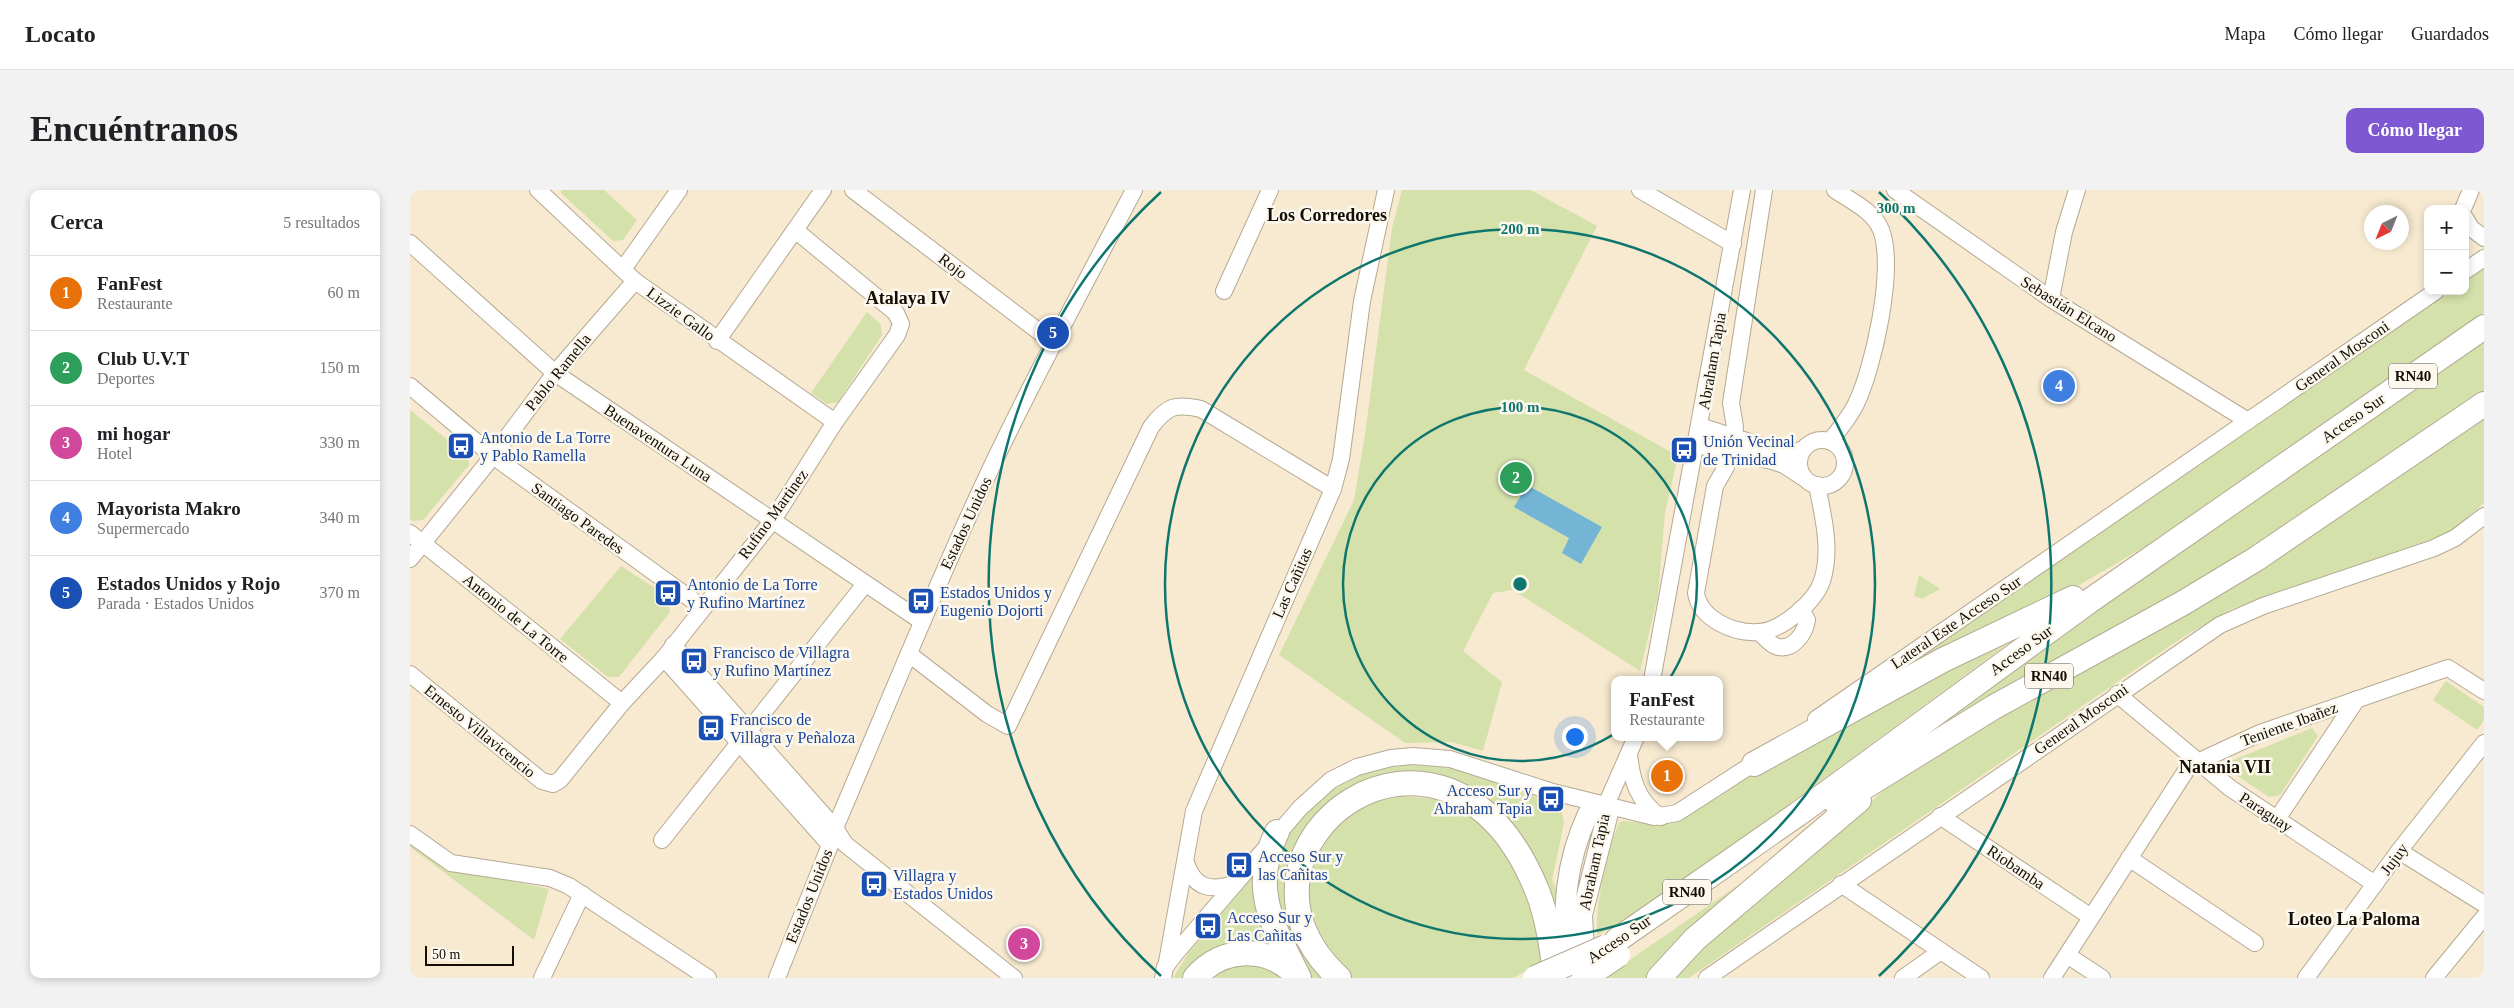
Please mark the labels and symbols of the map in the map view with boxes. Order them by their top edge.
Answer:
text: 300 m [1877,200,1916,216]
district label: Los Corredores [1267,205,1387,225]
north arrow [2364,205,2409,250]
text: 200 m [1501,221,1540,237]
street label: Rojo [935,250,971,283]
street label: Sebastián Elcano [2018,273,2120,345]
street label: Lizzie Gallo [644,284,718,344]
district label: Atalaya IV [866,288,950,308]
street label: Abraham Tapia [1695,311,1730,411]
pin: 5 [1037,314,1069,352]
street label: General Mosconi [2292,317,2393,395]
street label: Pablo Ramella [522,330,594,414]
road number: RN40 [2389,364,2437,388]
pin: 4 [2043,367,2075,405]
street label: Acceso Sur [2318,390,2388,446]
text: 100 m [1501,399,1540,415]
street label: Buenaventura Luna [601,401,715,485]
place label: Antonio de La Torre y Pablo Ramella [480,429,611,465]
bus stop icon: Antonio de La Torre y Pablo Ramella [446,431,476,461]
place label: Unión Vecinal de Trinidad [1703,433,1795,468]
bus stop icon: Unión Vecinal de Trinidad [1669,435,1699,465]
pin: 2 [1500,459,1532,497]
street label: Rufino Martinez [735,466,811,562]
street label: Estados Unidos [937,474,995,572]
street label: Santiago Paredes [528,479,627,558]
street label: Las Cañitas [1269,545,1315,621]
street label: Antonio de La Torre [460,570,572,666]
street label: Lateral Este Acceso Sur [1887,571,2025,673]
centre of rings [1511,575,1529,593]
place label: Antonio de La Torre y Rufino Martínez [687,576,818,612]
bus stop icon: Antonio de La Torre y Rufino Martínez [653,578,683,608]
place label: Estados Unidos y Eugenio Dojorti [940,584,1052,620]
bus stop icon: Estados Unidos y Eugenio Dojorti [906,586,936,616]
street label: Acceso Sur [1986,621,2056,679]
place label: Francisco de Villagra y Rufino Martínez [713,644,849,680]
bus stop icon: Francisco de Villagra y Rufino Martínez [679,646,709,676]
road number: RN40 [2025,664,2073,688]
street label: General Mosconi [2031,680,2132,758]
street label: Ernesto Villavicencio [421,681,539,781]
street label: Teniente Ibañez [2238,699,2340,749]
place label: Francisco de Villagra y Peñaloza [730,711,855,747]
bus stop icon: Francisco de Villagra y Peñaloza [696,713,726,743]
your location [1562,724,1588,750]
pin: 1 [1651,757,1683,795]
district label: Natania VII [2179,757,2271,777]
place label: Acceso Sur y Abraham Tapia [1433,782,1532,818]
bus stop icon: Acceso Sur y Abraham Tapia [1536,784,1566,814]
street label: Paraguay [2236,789,2296,836]
street label: Abraham Tapia [1575,812,1614,912]
street label: Jujuy [2377,840,2412,879]
street label: Riobamba [1984,842,2048,892]
street label: Estados Unidos [782,846,836,946]
place label: Acceso Sur y las Cañitas [1258,848,1343,883]
bus stop icon: Acceso Sur y las Cañitas [1224,850,1254,880]
place label: Villagra y Estados Unidos [893,867,993,902]
bus stop icon: Villagra y Estados Unidos [859,869,889,899]
road number: RN40 [1663,880,1711,904]
place label: Acceso Sur y Las Cañitas [1227,909,1312,944]
district label: Loteo La Paloma [2288,909,2420,929]
bus stop icon: Acceso Sur y Las Cañitas [1193,911,1223,941]
street label: Acceso Sur [1584,911,1655,967]
pin: 3 [1008,925,1040,963]
scale bar [425,943,514,966]

